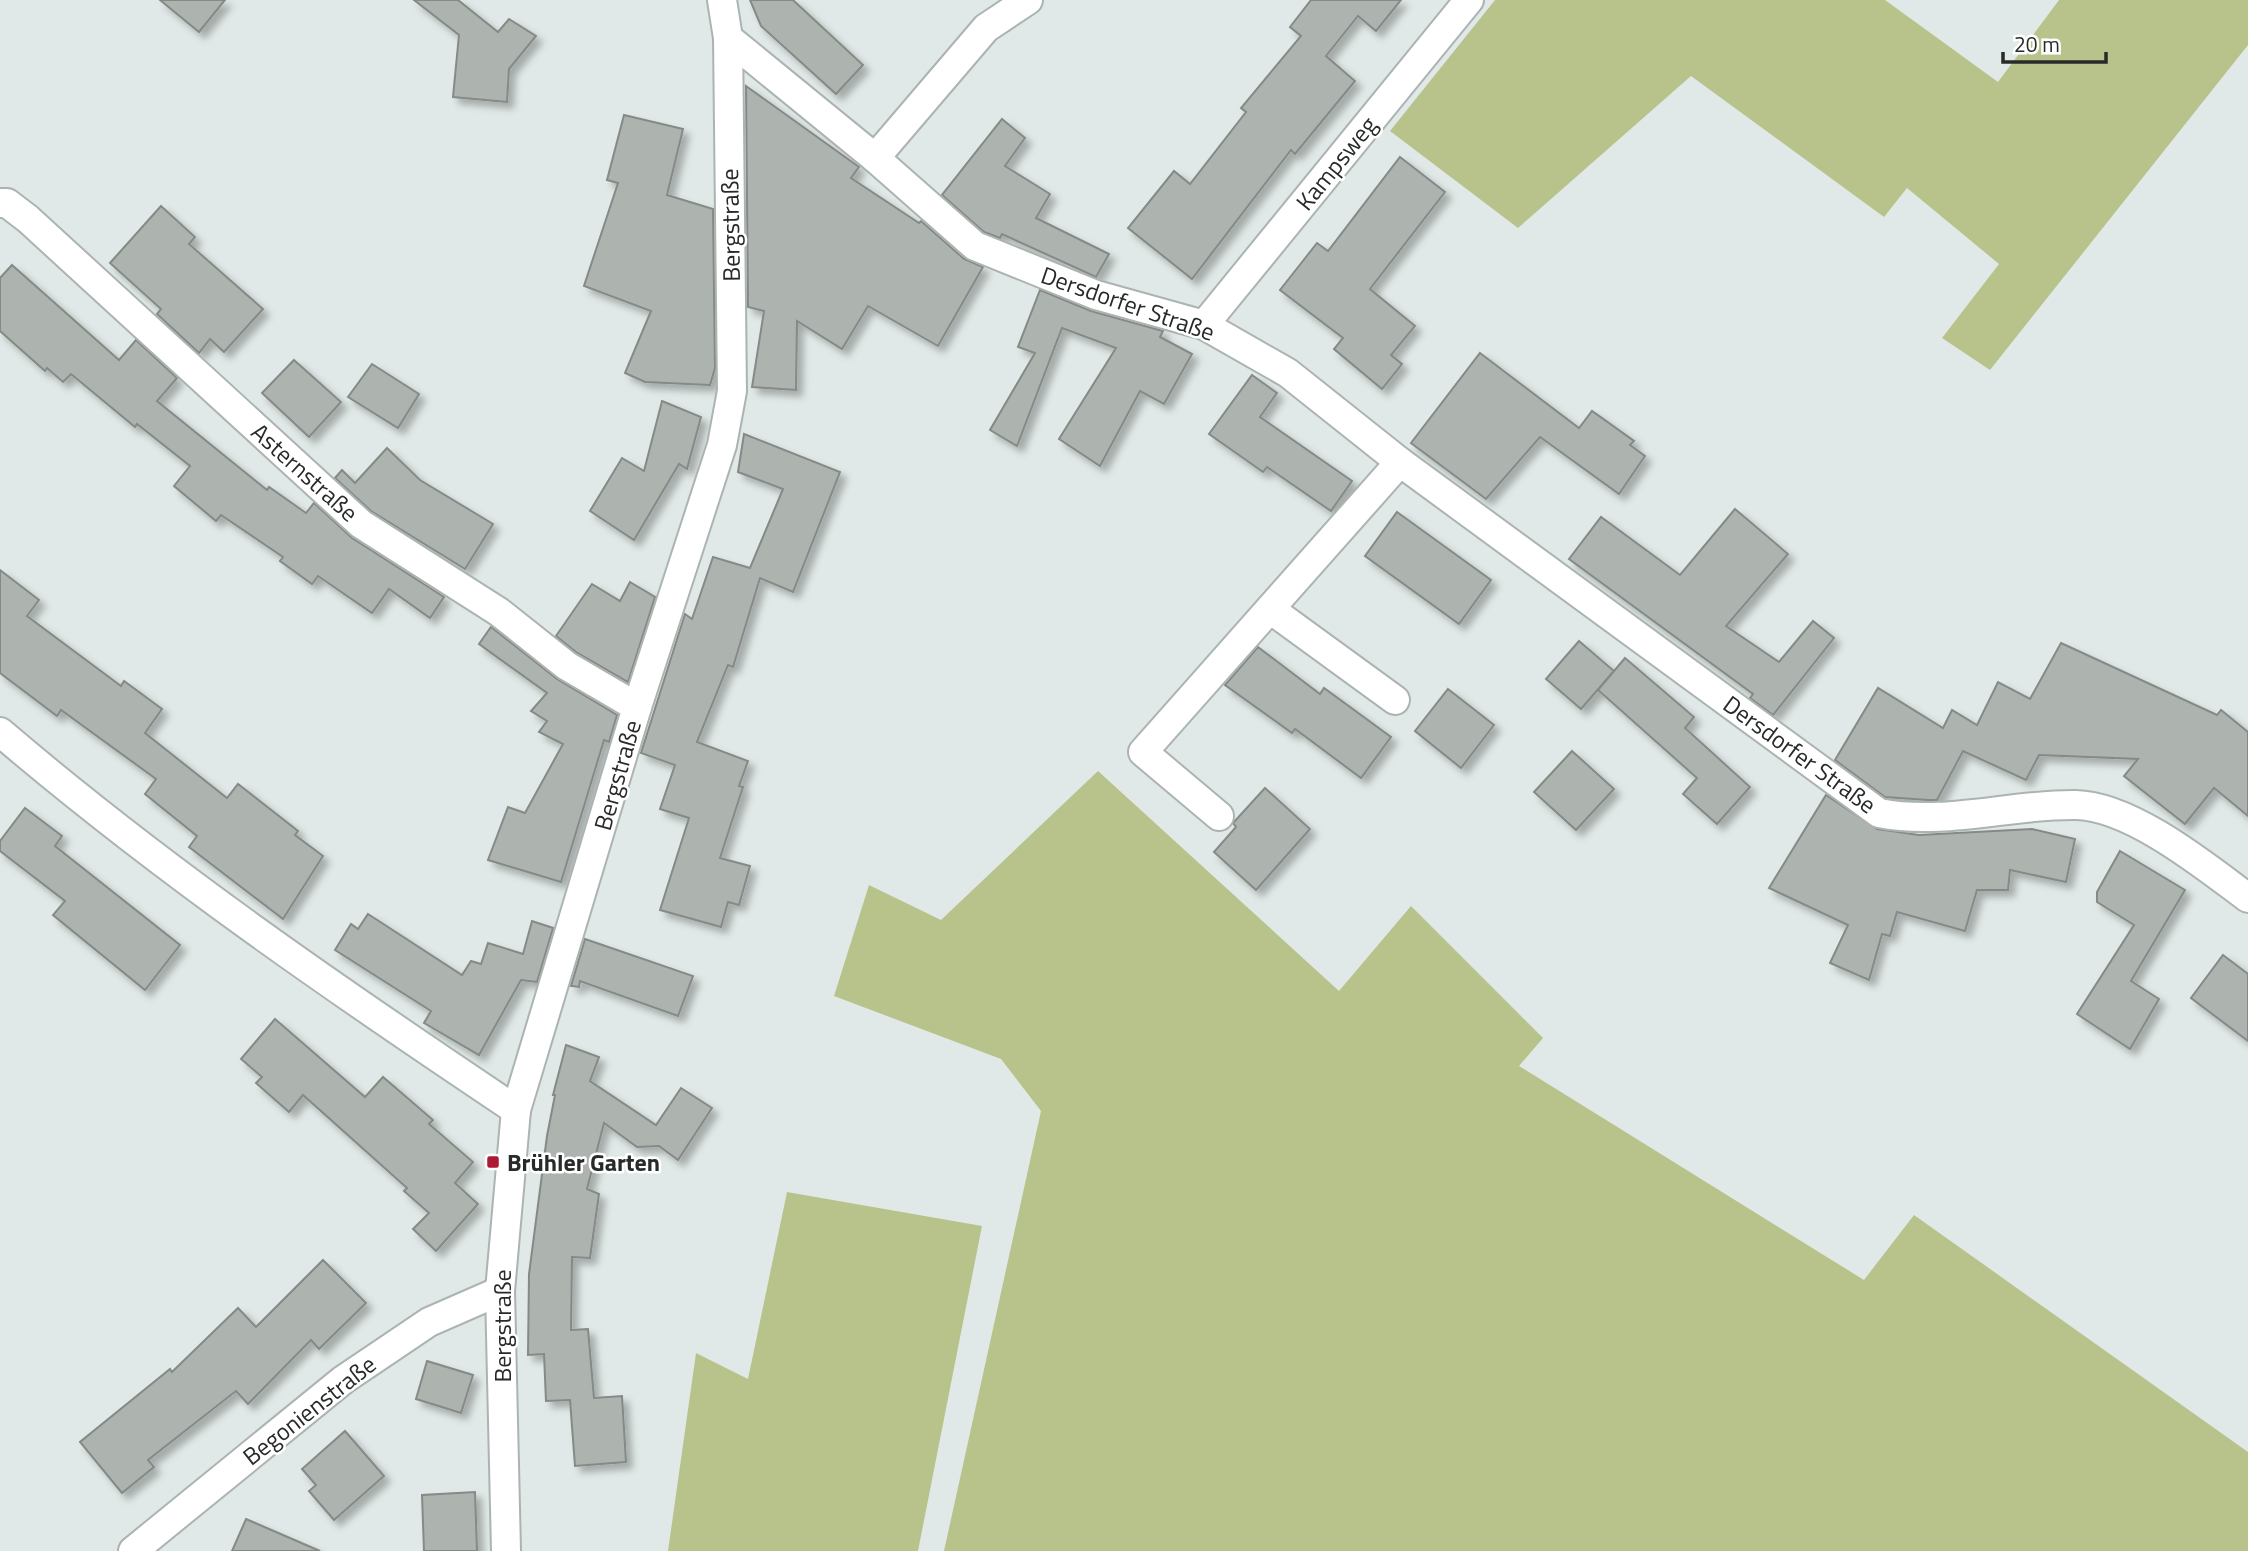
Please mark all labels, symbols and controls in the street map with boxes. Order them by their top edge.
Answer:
scale bar [2003,21,2106,65]
text: 20 m [2014,28,2060,60]
street label: Kampsweg [1287,108,1385,218]
street label: Bergstraße [711,168,749,282]
street label: Dersdorfer Straße [1036,256,1220,350]
street label: Asternstraße [244,414,366,530]
street label: Dersdorfer Straße [1716,686,1884,822]
street label: Bergstraße [584,716,650,834]
place label: Brühler Garten [507,1144,660,1180]
marker: Brühler Garten [485,1154,501,1170]
street label: Bergstraße [484,1269,520,1383]
street label: Begonienstraße [235,1346,383,1474]

